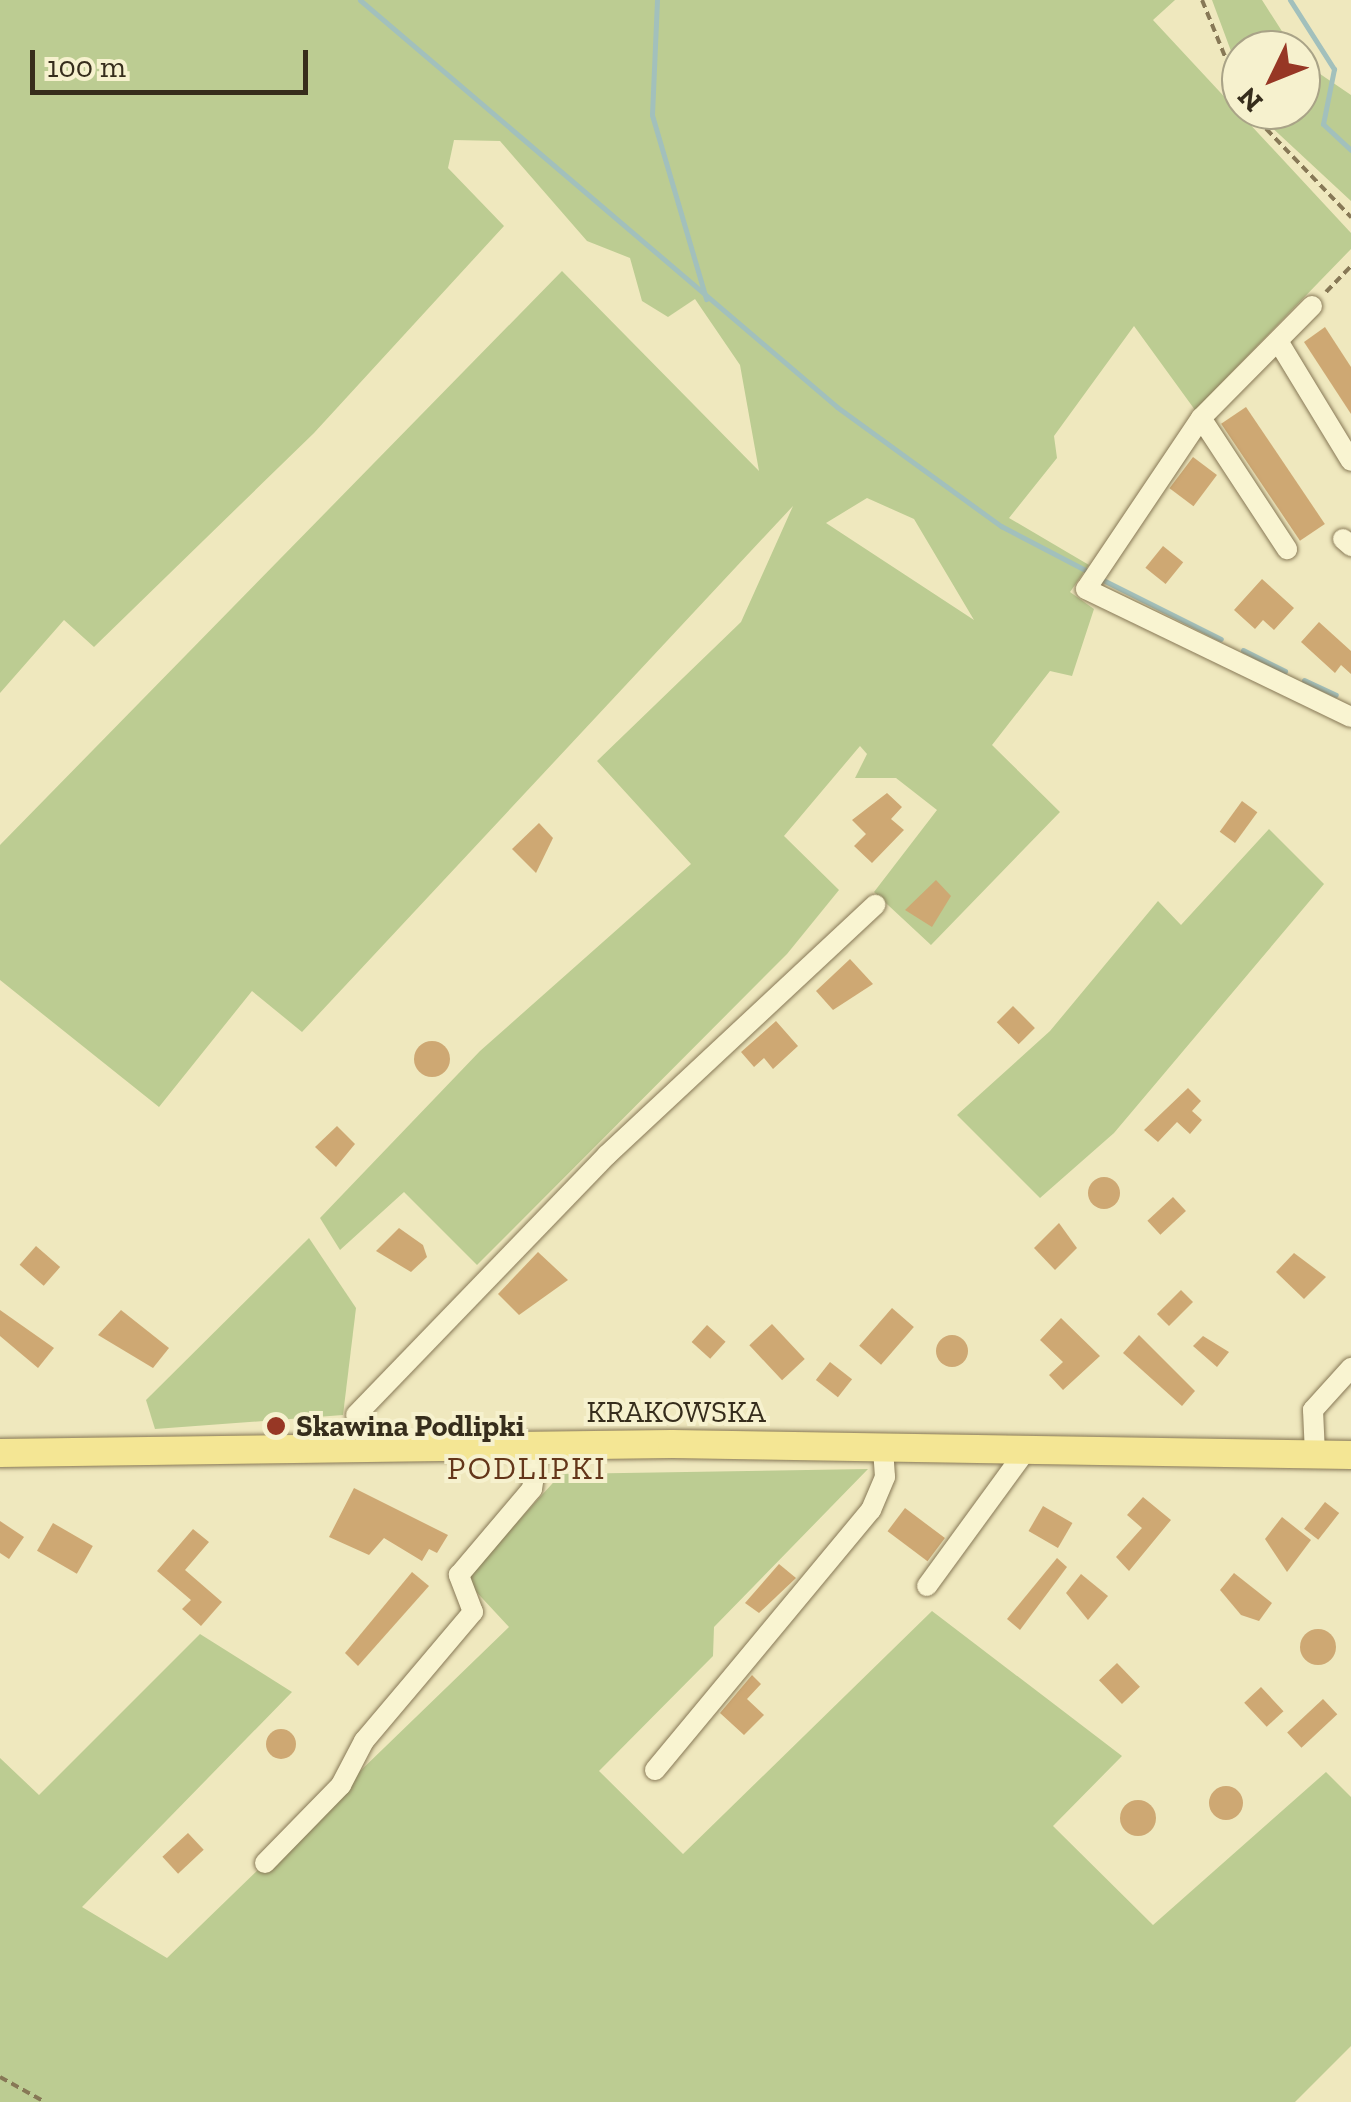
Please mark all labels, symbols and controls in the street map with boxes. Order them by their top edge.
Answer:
scale bar [35,30,312,92]
north arrow [1221,30,1321,130]
text: 100 m [47,49,126,85]
text: N [1231,80,1269,118]
street label: KRAKOWSKA [586,1394,766,1430]
place label: Skawina Podlipki [296,1408,525,1444]
marker: Skawina Podlipki [265,1415,287,1437]
district label: PODLIPKI [447,1449,607,1487]

